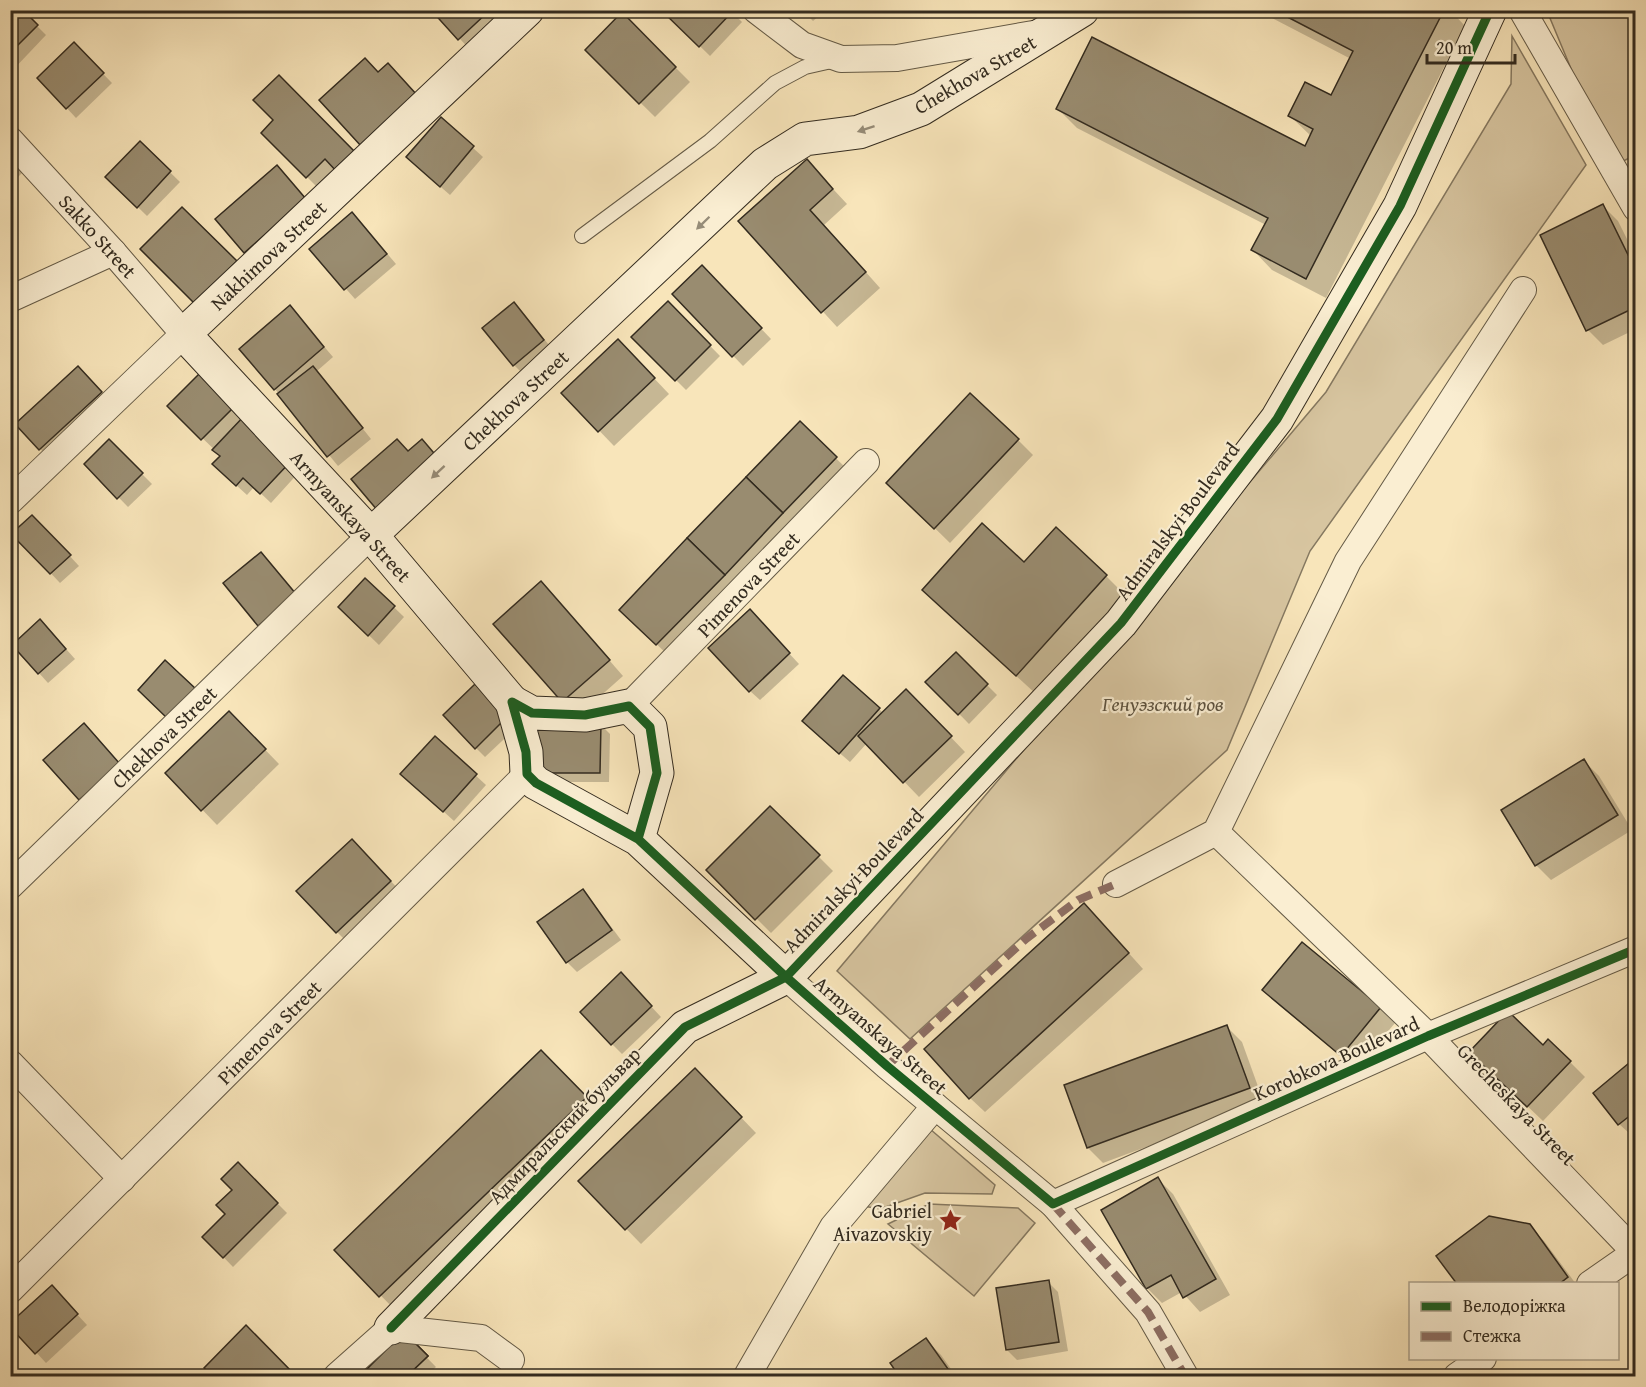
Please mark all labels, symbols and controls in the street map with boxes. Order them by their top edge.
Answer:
street label: Chekhova Street [909,27,1041,121]
scale bar [1427,27,1516,65]
text: 20 m [1436,34,1472,61]
one-way arrow [857,125,875,134]
street label: Sakko Street [52,188,144,284]
street label: Nakhimova Street [203,193,333,317]
one-way arrow [696,216,710,230]
street label: Chekhova Street [455,343,575,457]
street label: Admiralskyi Boulevard [1108,436,1246,606]
street label: Armyanskaya Street [284,444,418,588]
one-way arrow [431,465,446,478]
street label: Pimenova Street [690,525,806,643]
street label: Chekhova Street [105,679,223,795]
park label: Генуэзский ров [1101,689,1224,718]
street label: Admiralskyi Boulevard [776,801,930,959]
street label: Armyanskaya Street [808,969,954,1101]
street label: Pimenova Street [210,973,328,1091]
street label: Korobkova Boulevard [1249,1008,1424,1108]
street label: Grecheskaya Street [1451,1036,1583,1172]
street label: Адмиральский бульвар [481,1040,647,1210]
place label: Gabriel Aivazovskiy [833,1196,932,1248]
place icon: Gabriel Aivazovskiy [937,1208,963,1234]
legend [1409,1282,1619,1360]
text: Велодоріжка [1463,1292,1566,1319]
text: Стежка [1463,1322,1522,1349]

